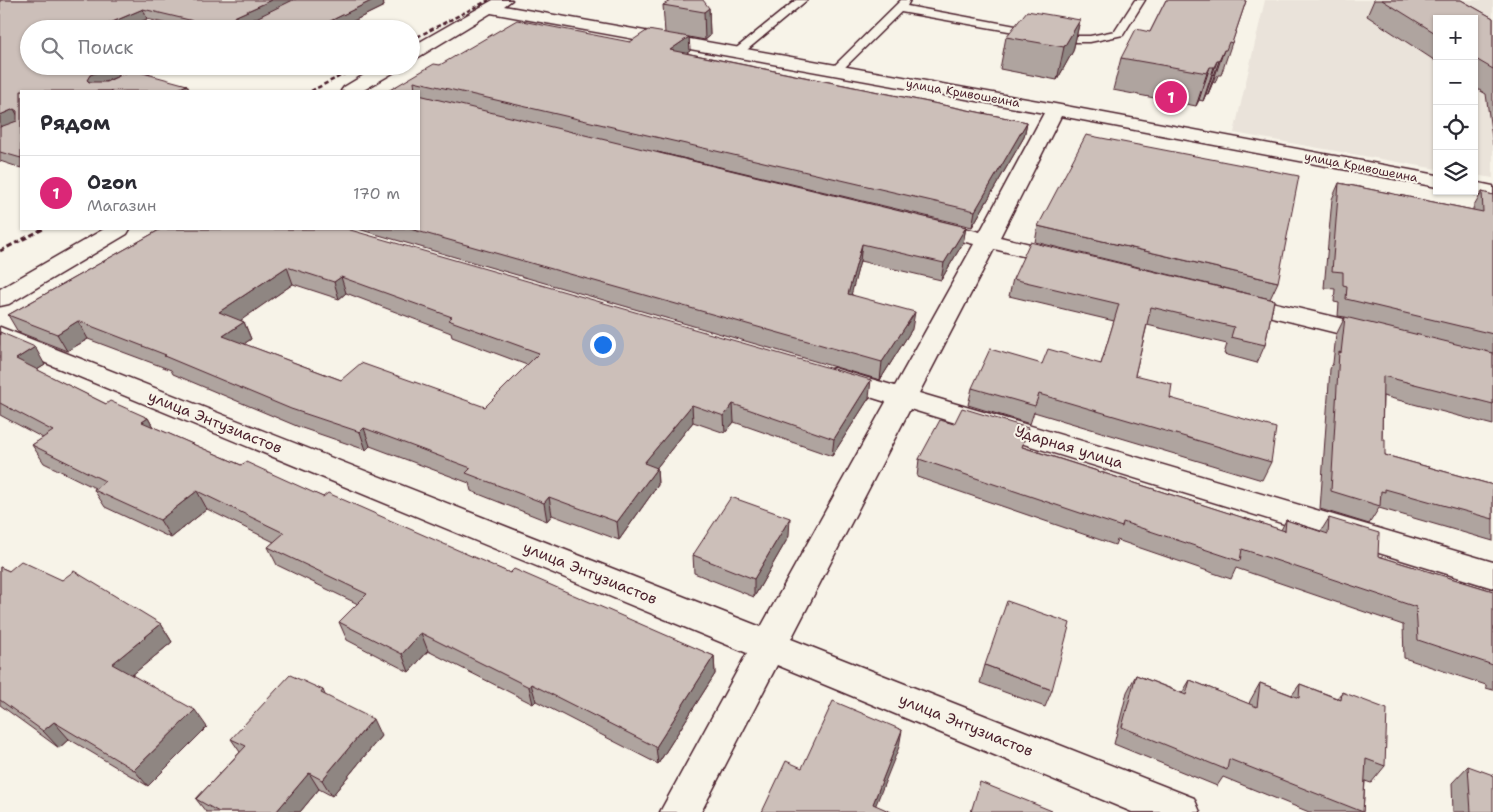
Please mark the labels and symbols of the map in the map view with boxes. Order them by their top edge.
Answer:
street label: улица Кривошеина [905,75,1022,111]
pin: 1 [1155,78,1187,116]
street label: улица Кривошеина [1303,148,1420,186]
your location [590,332,616,358]
street label: улица Энтузиастов [145,386,285,458]
street label: Ударная улица [1012,421,1126,473]
street label: улица Энтузиастов [520,537,660,609]
street label: улица Энтузиастов [896,689,1036,761]

